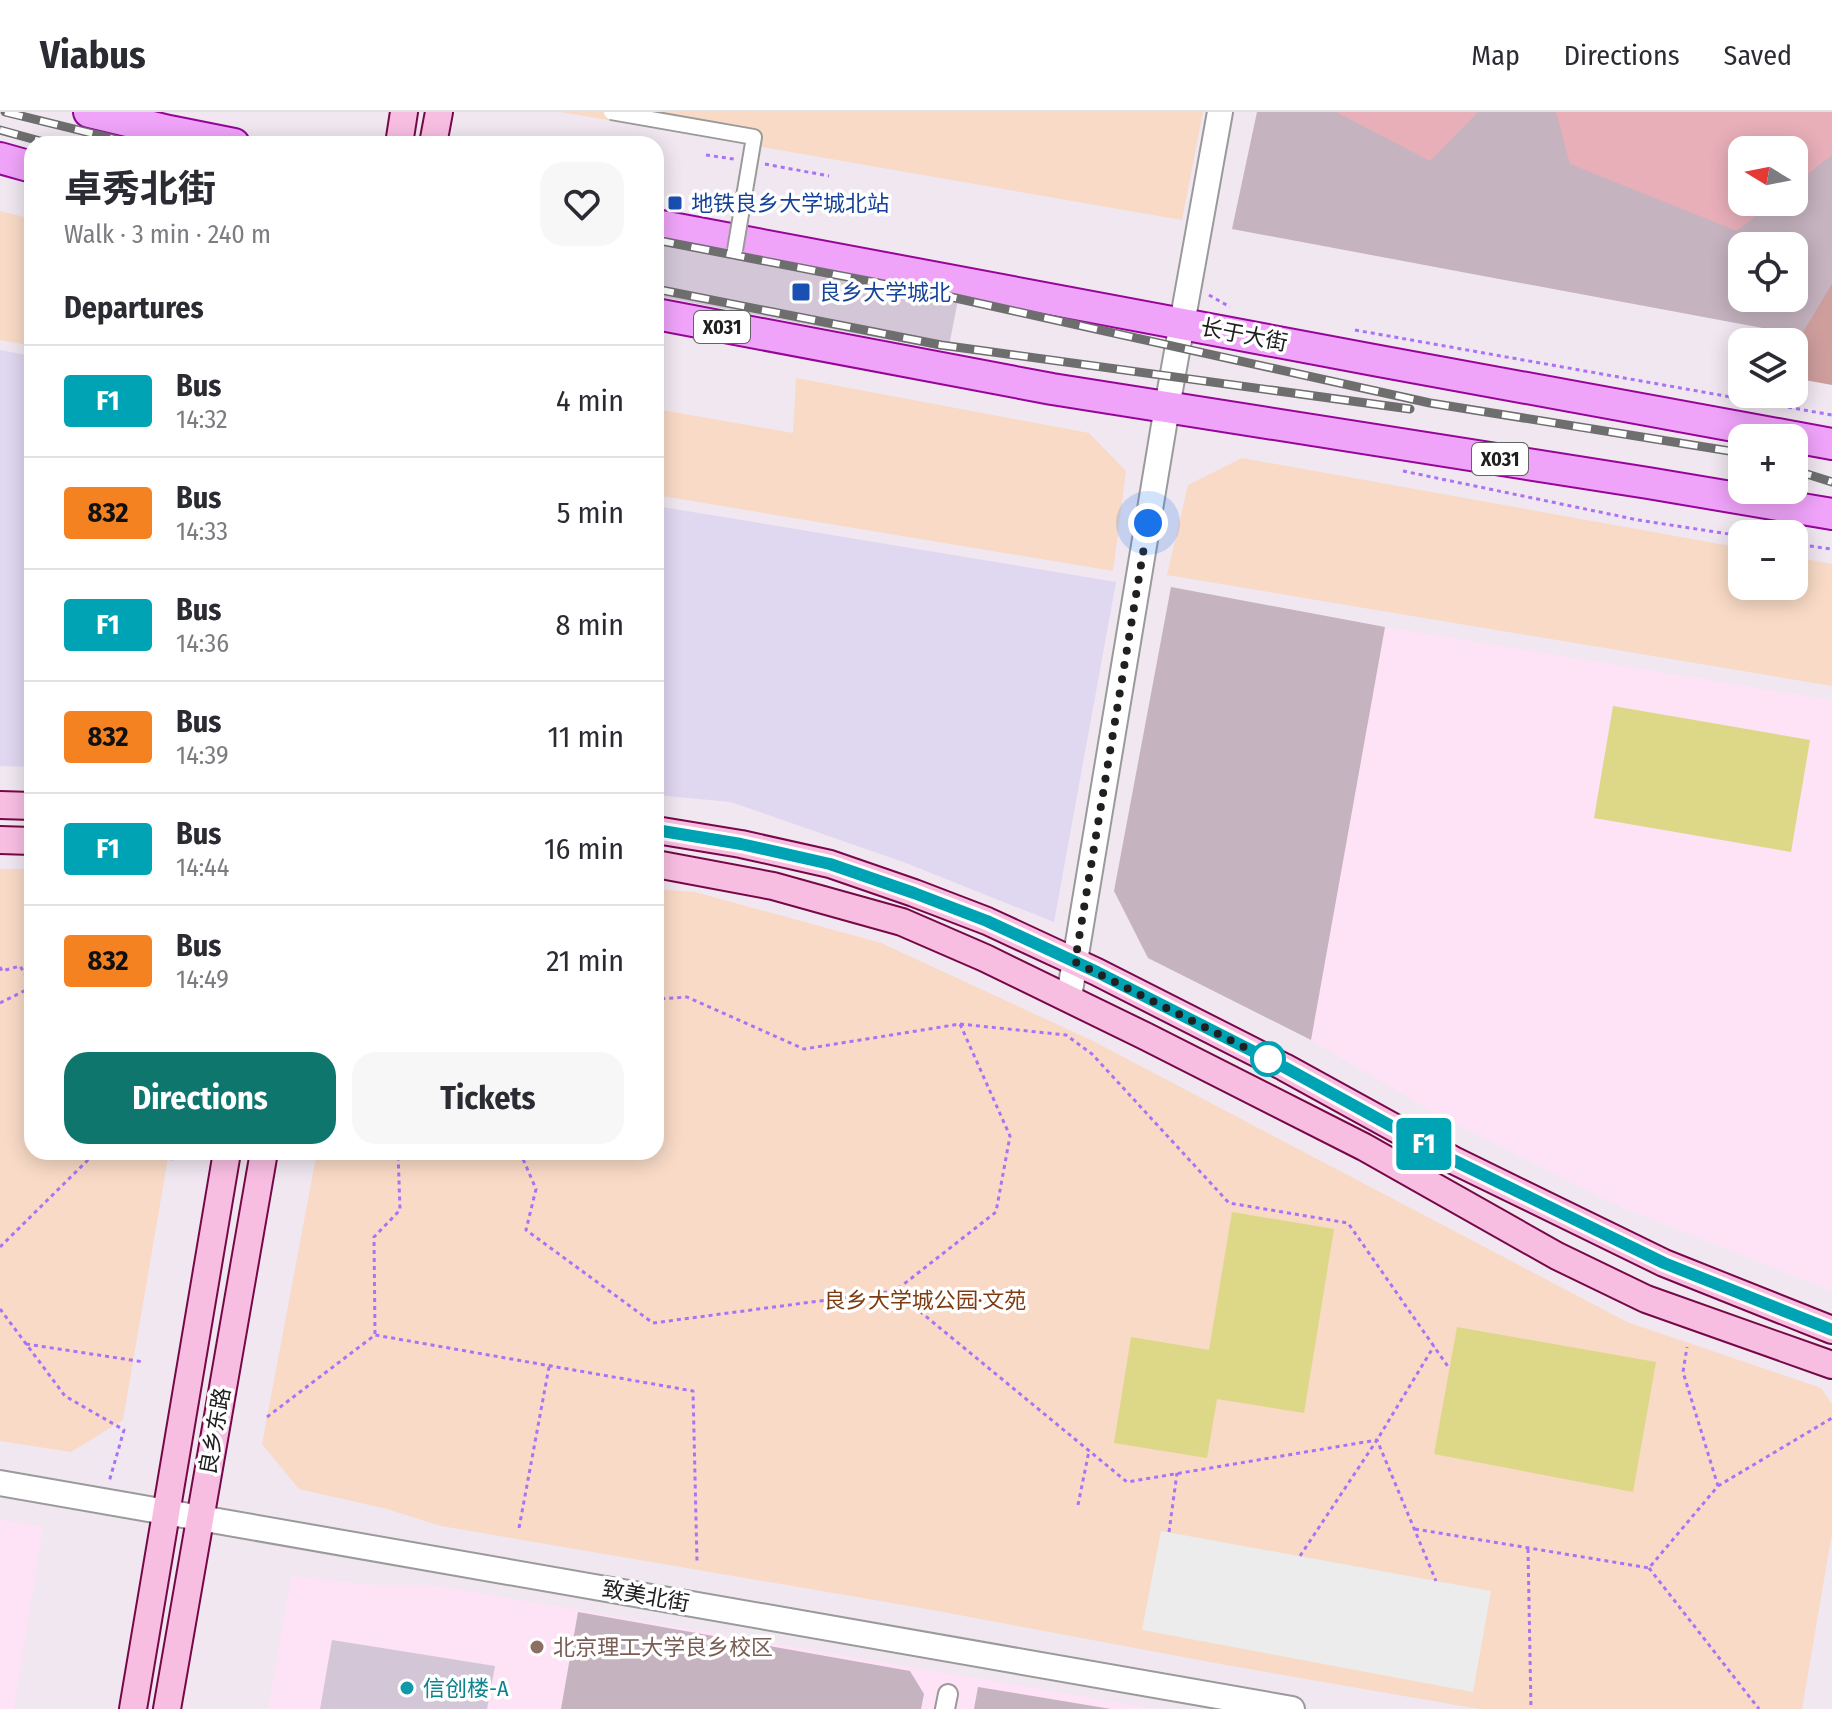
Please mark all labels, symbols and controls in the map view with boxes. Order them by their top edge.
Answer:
text: Viabus [40,32,146,78]
text: Map [1471,39,1520,72]
text: Directions [1564,39,1680,72]
text: Saved [1724,39,1792,72]
north arrow [1728,136,1808,216]
map controls [1728,136,1808,600]
button: heart [540,162,624,246]
text: 卓秀北街 [64,166,216,212]
place label: 地铁良乡大学城北站 [691,190,889,217]
marker: 地铁良乡大学城北站 [666,194,684,212]
text: Walk · 3 min · 240 m [64,219,271,250]
button: locate [1728,232,1808,312]
place label: 良乡大学城北 [819,279,951,306]
marker: 良乡大学城北 [790,281,812,303]
text: Departures [64,290,204,326]
road number: X031 [694,311,750,343]
street label: 长于大街 [1198,313,1290,357]
button: layers [1728,328,1808,408]
text: Bus [176,368,221,404]
text: 4 min [556,383,624,419]
text: F1 [96,384,120,417]
text: 14:32 [176,404,227,435]
button: + [1728,424,1808,504]
road number: X031 [1472,443,1528,475]
text: Bus [176,480,221,516]
text: 5 min [557,495,624,531]
text: 832 [88,496,128,529]
your location [1128,503,1168,543]
text: 14:33 [176,516,228,547]
button: − [1728,520,1808,600]
text: Bus [176,592,221,628]
text: 8 min [556,607,624,643]
text: F1 [96,608,120,641]
text: 14:36 [176,628,229,659]
text: Bus [176,704,221,740]
text: 11 min [548,719,624,755]
text: 832 [88,720,128,753]
text: 14:39 [176,740,229,771]
text: Bus [176,816,221,852]
text: 16 min [544,831,624,867]
text: F1 [96,832,120,865]
text: 14:44 [176,852,229,883]
text: Bus [176,928,221,964]
text: 21 min [546,943,624,979]
text: 832 [88,944,128,977]
text: 14:49 [176,964,229,995]
unlabelled marker [1251,1042,1285,1076]
button: Directions [64,1052,336,1144]
button: Tickets [352,1052,624,1144]
line badge: F1 [1388,1118,1460,1170]
text: F1 [1412,1127,1436,1160]
park label: 良乡大学城公园·文苑 [824,1287,1026,1314]
street label: 良乡东路 [194,1385,236,1477]
street label: 致美北街 [600,1575,692,1617]
place label: 北京理工大学良乡校区 [553,1634,773,1661]
marker: 北京理工大学良乡校区 [528,1638,546,1656]
place label: 信创楼-A [423,1675,509,1702]
marker: 信创楼-A [398,1679,416,1697]

